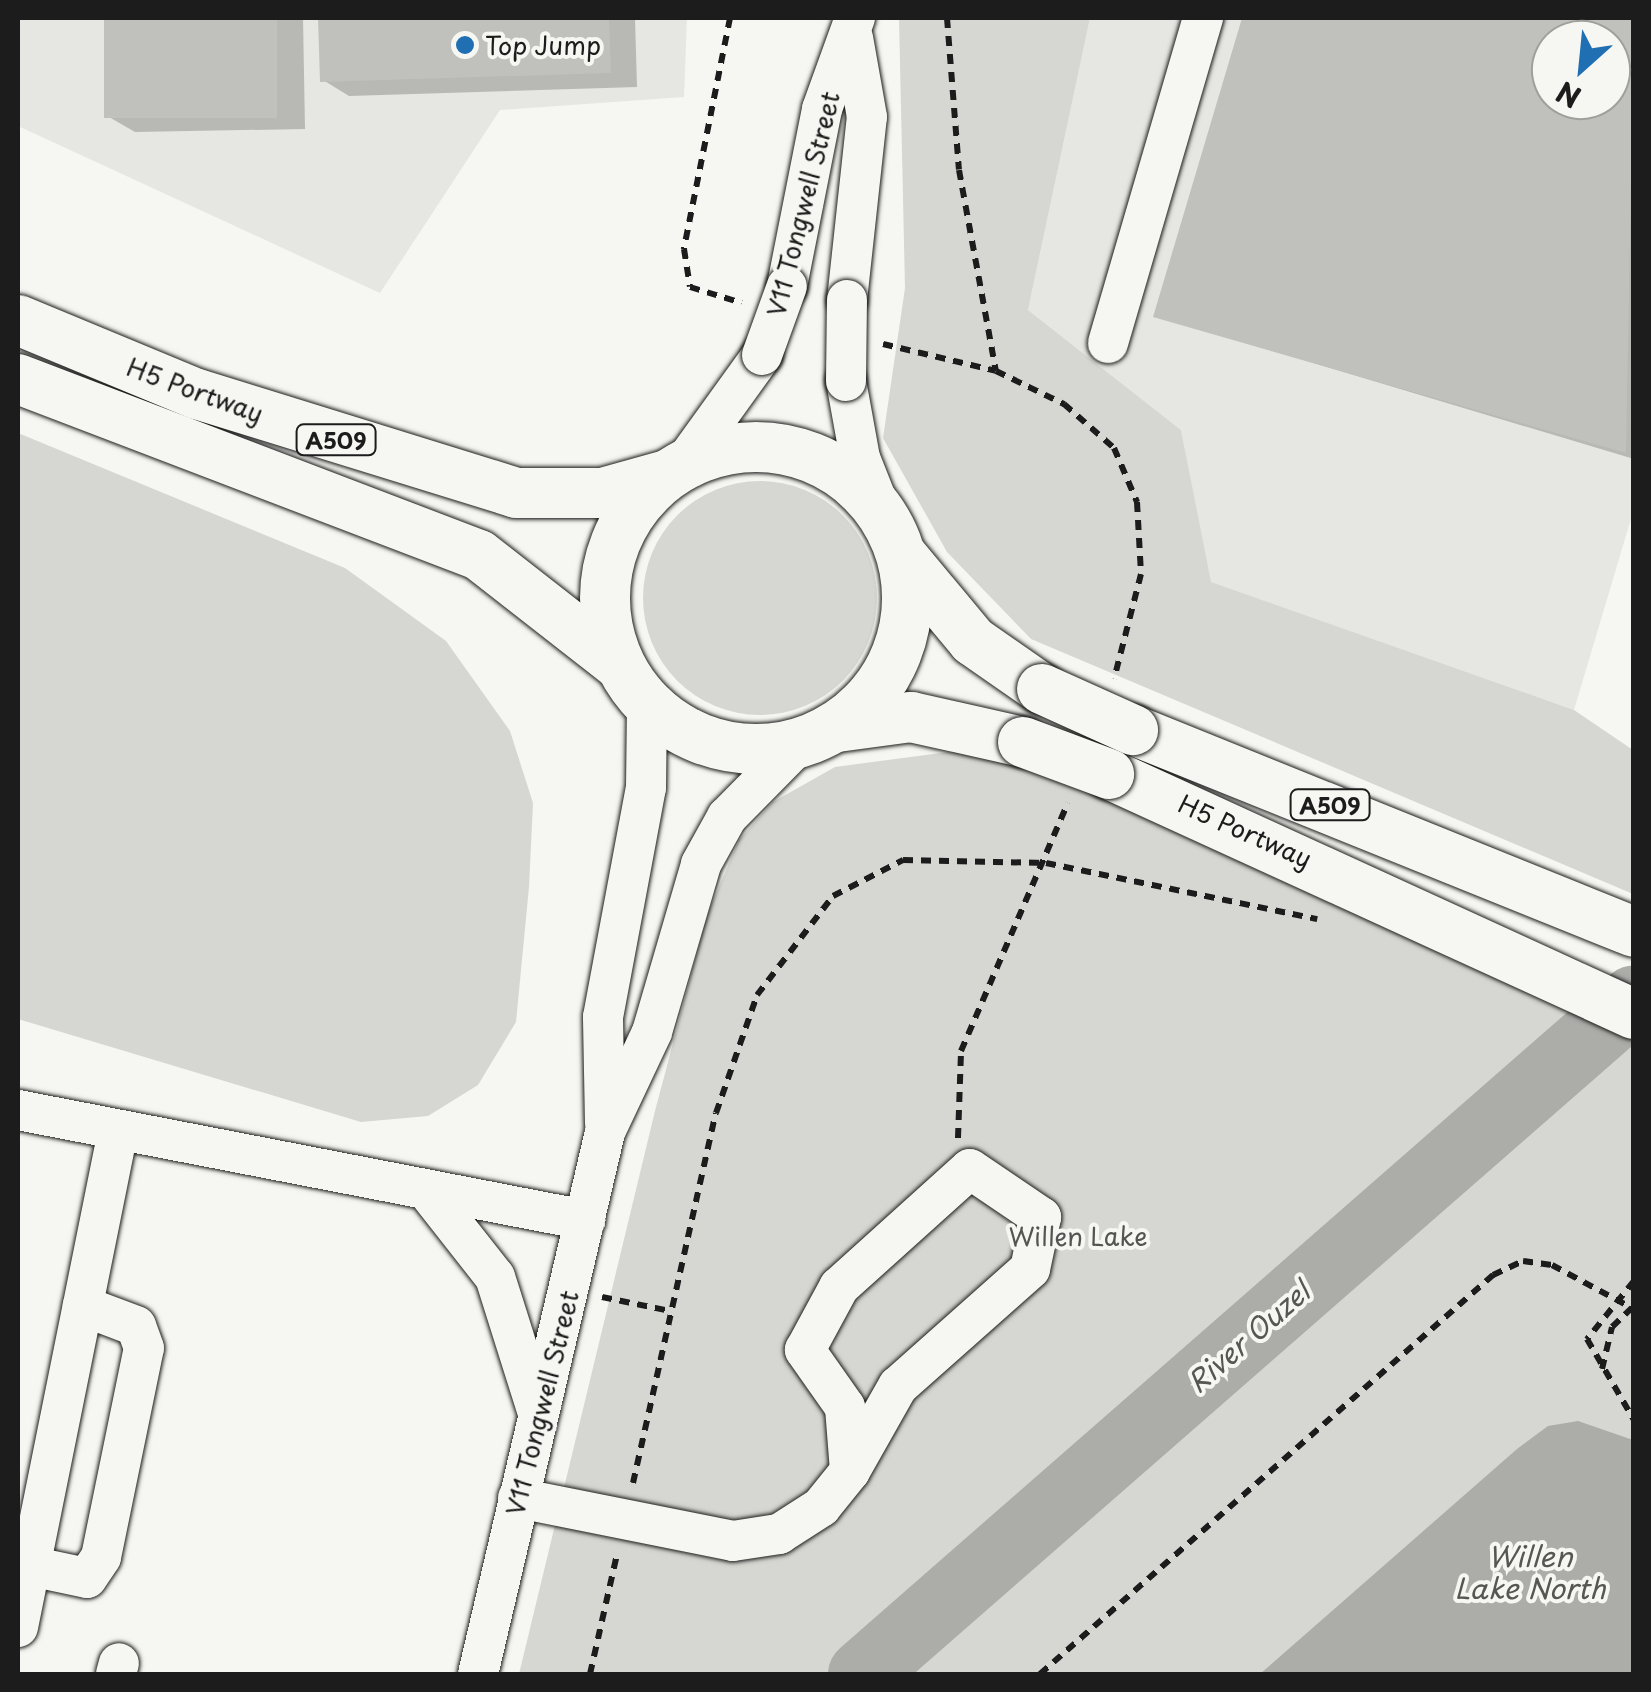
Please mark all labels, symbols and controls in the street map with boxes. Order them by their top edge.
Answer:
north arrow [1531,20,1631,120]
place label: Top Jump [485,30,602,60]
marker: Top Jump [454,34,476,56]
text: N [1548,71,1588,120]
street label: V11 Tongwell Street [760,87,846,321]
street label: H5 Portway [123,352,267,428]
road number: A509 [294,423,378,457]
street label: H5 Portway [1174,788,1316,874]
road number: A509 [1288,788,1372,822]
park label: Willen Lake [1007,1221,1149,1251]
water label: River Ouzel [1180,1275,1316,1399]
street label: V11 Tongwell Street [499,1286,585,1520]
water label: Willen Lake North [1454,1539,1606,1605]

